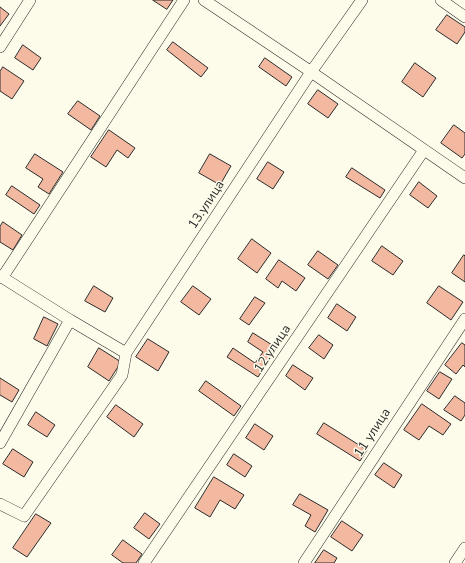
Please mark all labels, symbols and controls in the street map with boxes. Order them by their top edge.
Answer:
street label: 13.улица [186,178,228,232]
street label: 12.улица [251,322,295,376]
street label: 11 улица [351,406,395,460]

